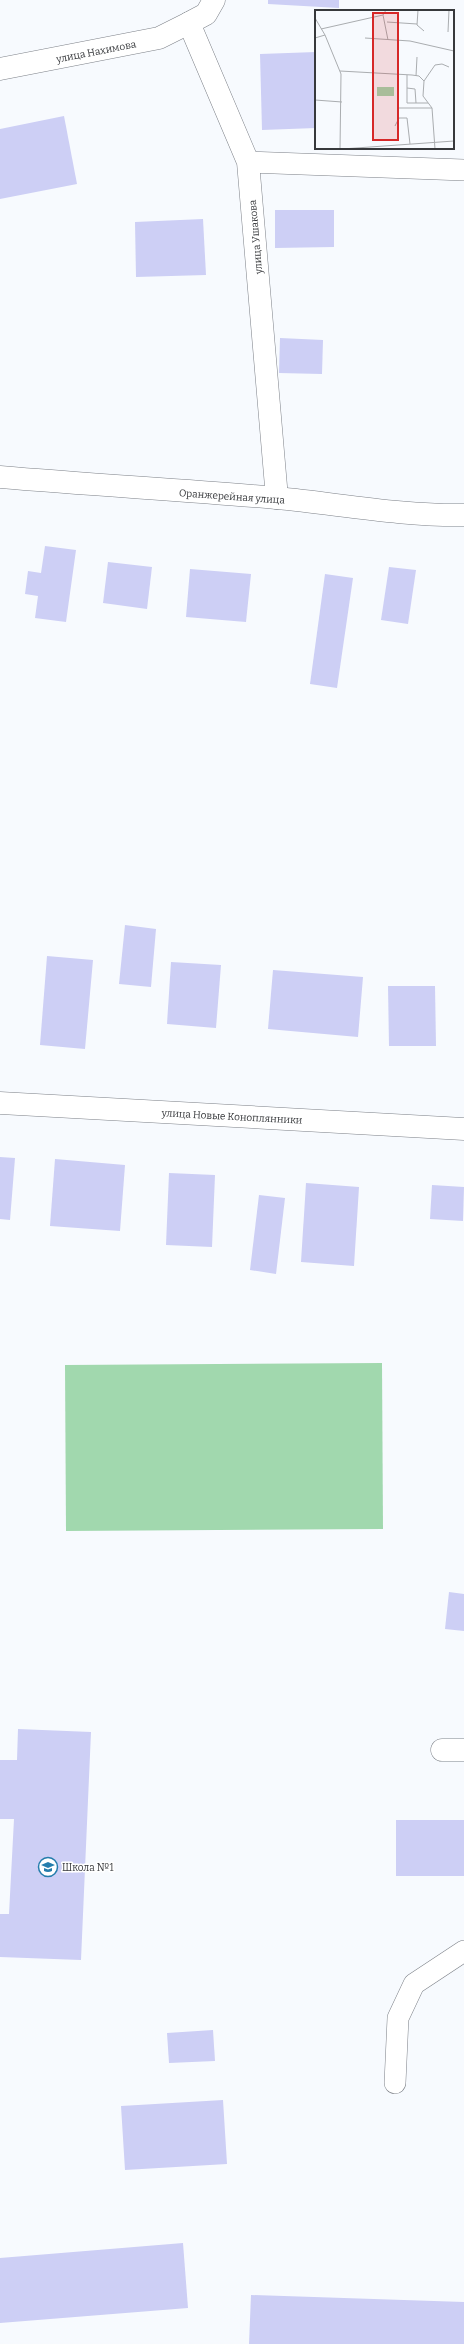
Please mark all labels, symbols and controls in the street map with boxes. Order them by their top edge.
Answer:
inset map [315,10,454,149]
street label: улица Нахимова [54,38,138,66]
street label: улица Ушакова [247,199,265,276]
street label: Оранжерейная улица [179,487,286,507]
street label: улица Новые Коноплянники [160,1107,303,1127]
school or university icon: Школа №1 [37,1856,59,1878]
place label: Школа №1 [62,1862,113,1874]

